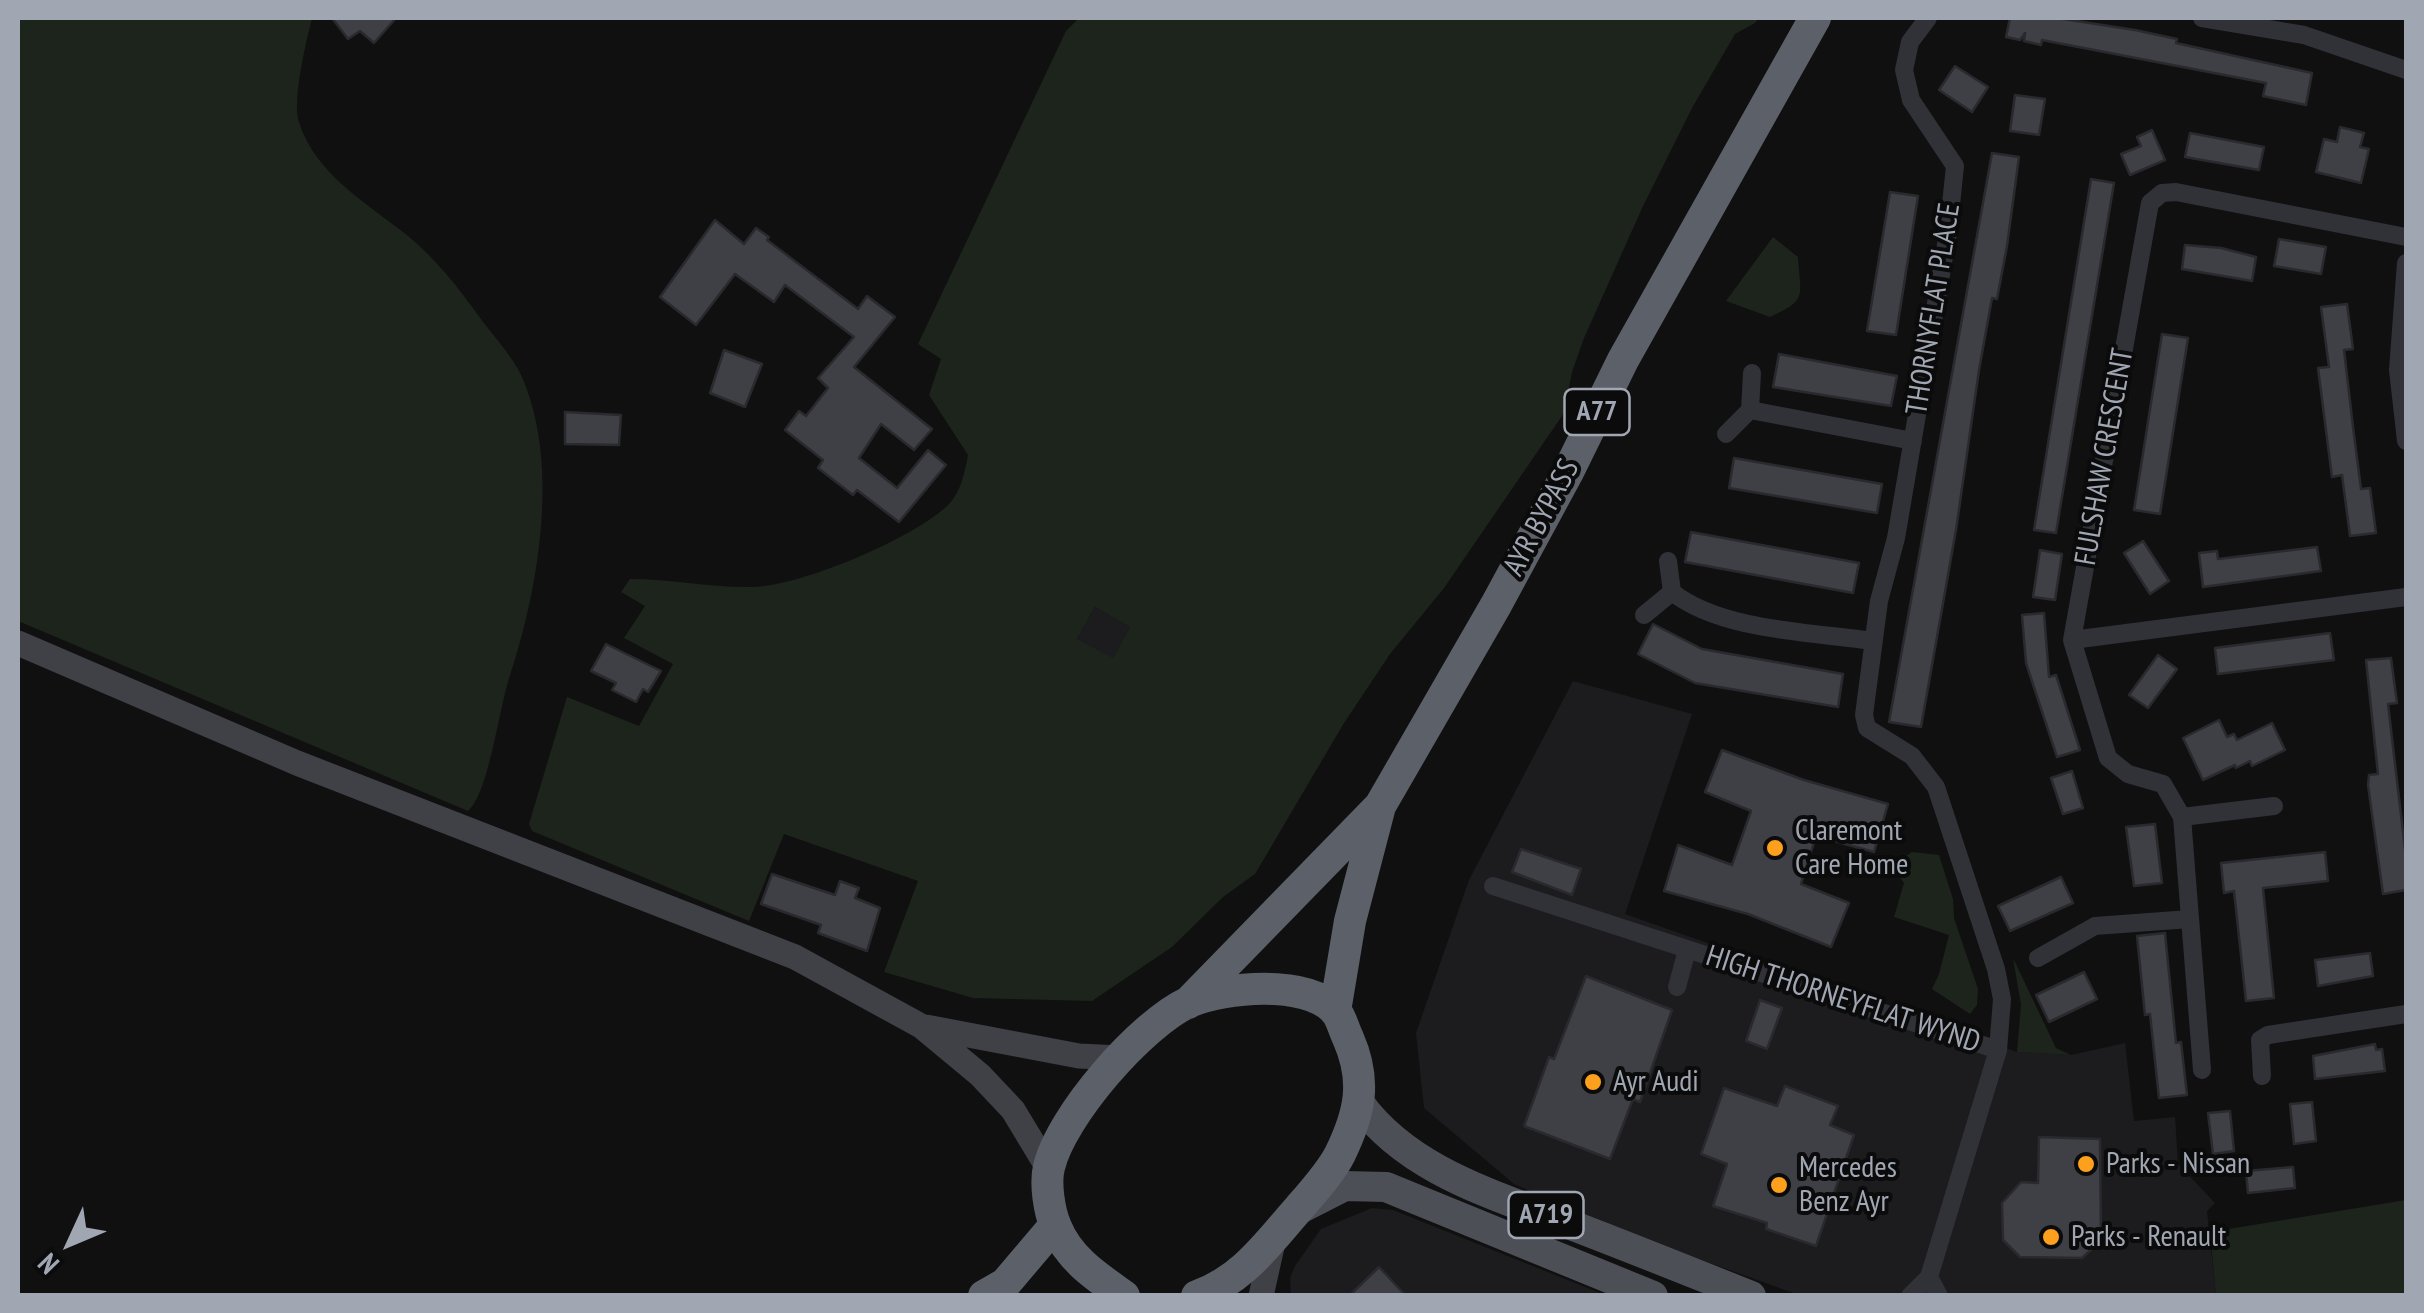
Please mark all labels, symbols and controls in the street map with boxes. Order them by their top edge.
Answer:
street label: THORNYFLAT PLACE [1899,201,1969,417]
street label: FULSHAW CRESCENT [2068,346,2142,568]
road number: A77 [1564,389,1630,435]
street label: AYR BYPASS [1496,454,1588,582]
place label: Claremont Care Home [1795,813,1908,884]
marker: Claremont Care Home [1764,837,1786,859]
street label: HIGH THORNEYFLAT WYND [1701,939,1985,1061]
place label: Ayr Audi [1613,1064,1699,1100]
marker: Ayr Audi [1582,1071,1604,1093]
place label: Parks - Nissan [2106,1146,2250,1182]
place label: Mercedes Benz Ayr [1799,1150,1897,1220]
marker: Parks - Nissan [2075,1153,2097,1175]
marker: Mercedes Benz Ayr [1768,1174,1790,1196]
road number: A719 [1508,1192,1584,1238]
north arrow [20,1193,120,1293]
place label: Parks - Renault [2071,1219,2226,1255]
marker: Parks - Renault [2040,1226,2062,1248]
text: N [29,1246,67,1282]

